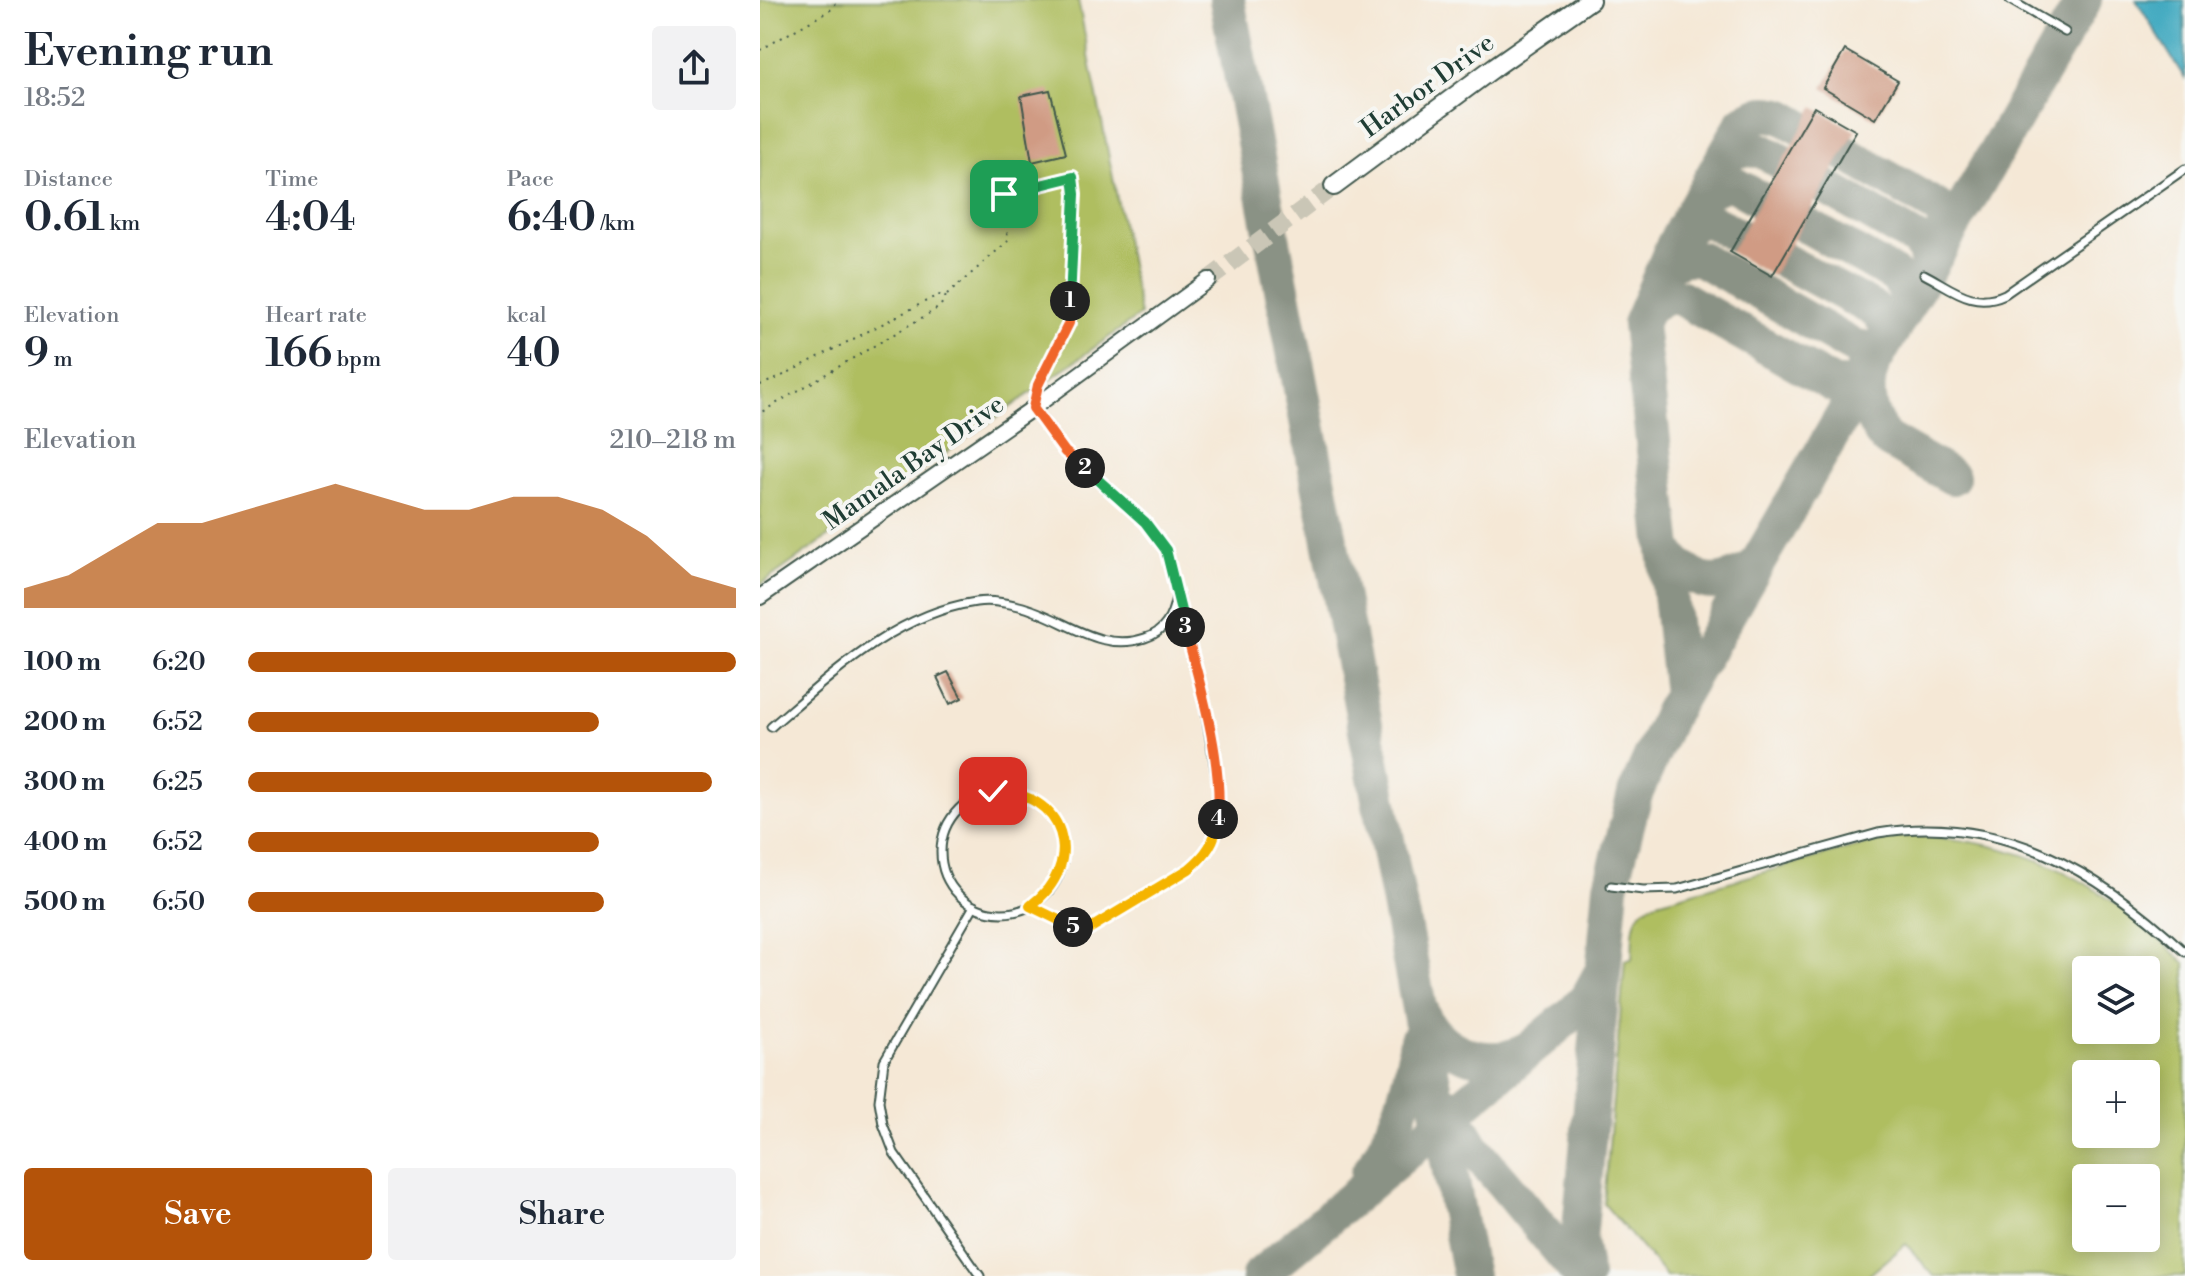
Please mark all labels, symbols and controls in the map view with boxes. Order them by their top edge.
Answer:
text: Evening run [24,24,273,79]
button: share [652,26,736,110]
street label: Harbor Drive [1355,27,1501,145]
text: 18:52 [24,82,86,114]
pin [970,160,1038,228]
text: Distance [24,166,113,193]
text: Time [265,166,318,193]
text: Pace [507,166,554,193]
icon: arrive [982,172,1026,216]
text: 0.61 [24,193,105,243]
text: 4:04 [265,193,356,243]
text: 6:40 [507,193,596,243]
text: km [105,210,140,237]
text: /km [596,210,635,237]
pin: 1 [1050,281,1090,321]
text: 1 [1065,287,1075,314]
text: Elevation [24,302,119,329]
text: Heart rate [265,302,367,329]
text: kcal [507,302,547,329]
text: 9 [24,329,49,379]
text: 166 [265,329,332,379]
text: 40 [507,329,561,379]
text: m [49,346,73,373]
text: bpm [332,346,381,373]
street label: Mamala Bay Drive [817,388,1010,537]
text: Elevation [24,424,137,456]
text: 210–218 m [609,424,736,456]
pin: 2 [1065,448,1105,488]
text: 2 [1078,454,1092,481]
pin: 3 [1165,607,1205,647]
text: 3 [1178,613,1192,640]
text: 100 m [24,646,101,678]
text: 6:20 [152,646,206,678]
text: 200 m [24,706,106,738]
text: 6:52 [152,706,203,738]
pin [959,757,1027,825]
text: 300 m [24,766,105,798]
text: 6:25 [152,766,203,798]
icon: check [971,769,1015,813]
pin: 4 [1198,799,1238,839]
text: 4 [1211,805,1225,832]
text: 400 m [24,826,107,858]
text: 6:52 [152,826,203,858]
text: 500 m [24,886,106,918]
text: 6:50 [152,886,205,918]
pin: 5 [1053,907,1093,947]
text: 5 [1066,913,1080,940]
map controls [2072,956,2160,1252]
button: layers [2072,956,2160,1044]
button: + [2072,1060,2160,1148]
button: − [2072,1164,2160,1252]
button: Save [24,1168,372,1260]
button: Share [388,1168,736,1260]

